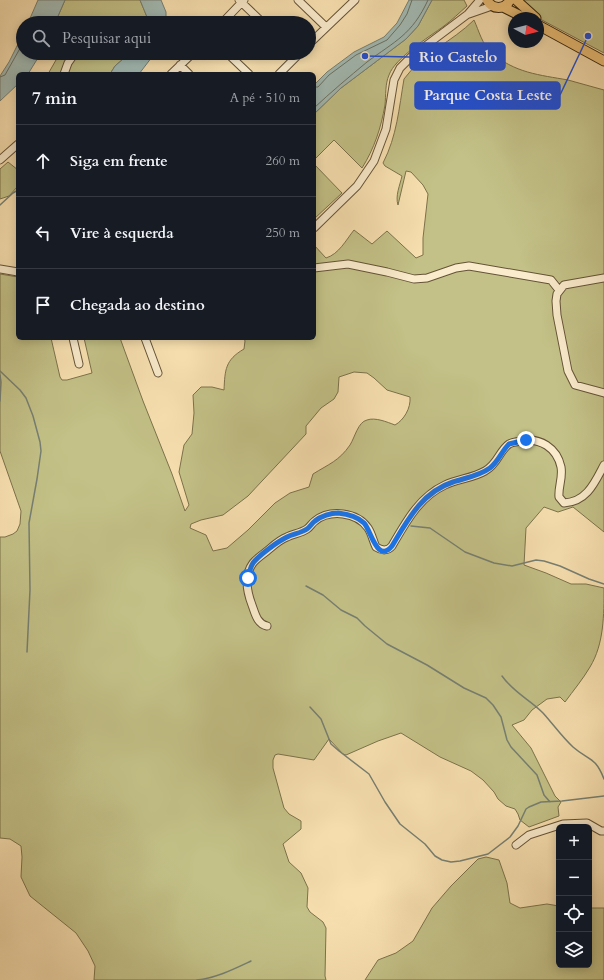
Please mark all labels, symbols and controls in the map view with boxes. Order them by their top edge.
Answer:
north arrow [508,12,544,48]
search box [16,16,316,60]
icon: search [30,27,52,49]
text: Pesquisar aqui [62,28,151,48]
callout: Rio Castelo [410,43,505,70]
text: Rio Castelo [419,47,497,67]
callout: Parque Costa Leste [415,82,560,109]
text: Parque Costa Leste [424,85,552,105]
text: 7 min [32,87,77,110]
text: A pé · 510 m [230,89,300,107]
icon: ahead [32,150,54,172]
text: Siga em frente [70,151,168,171]
text: 260 m [266,152,300,170]
icon: left [32,222,54,244]
text: Vire à esquerda [70,223,174,243]
text: 250 m [266,224,300,242]
icon: arrive [32,294,54,316]
text: Chegada ao destino [70,295,205,315]
route end [517,431,535,449]
route start [239,569,257,587]
map controls [556,824,592,968]
button: + [556,824,592,860]
button: − [556,860,592,896]
button: locate [556,896,592,932]
button: layers [556,932,592,968]

